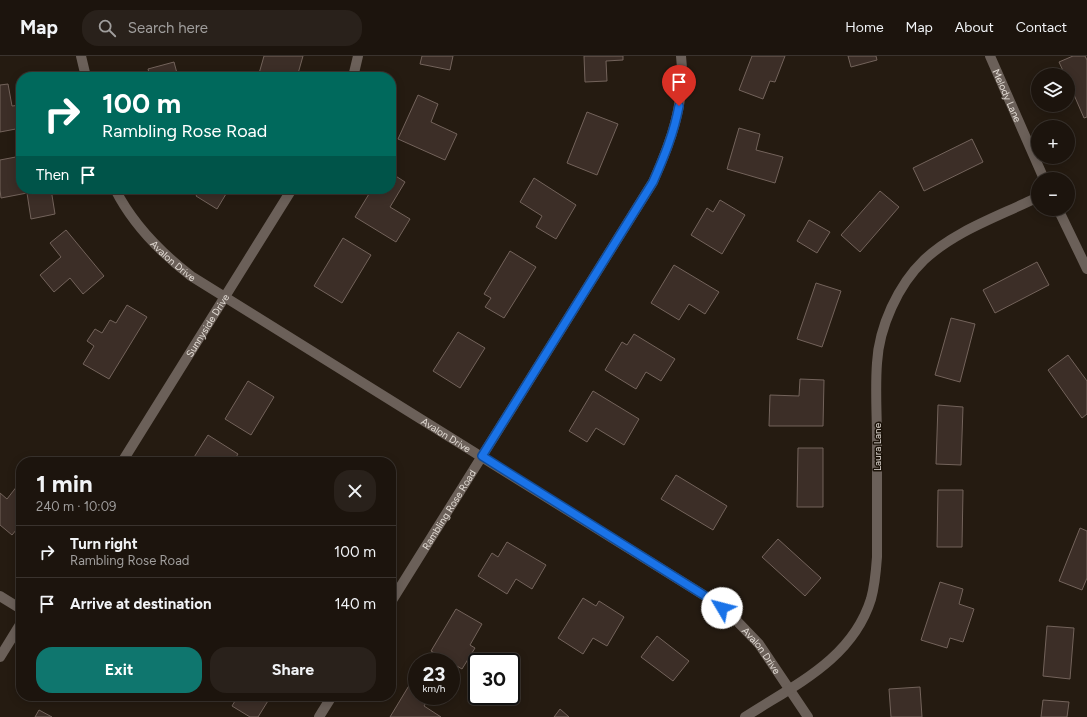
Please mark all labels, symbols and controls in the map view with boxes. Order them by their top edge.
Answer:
search box [82,10,362,46]
text: Map [20,16,58,39]
icon: search [96,17,118,39]
text: Search here [128,19,208,37]
text: Home [845,19,884,36]
text: Map [906,19,933,36]
text: About [955,19,994,36]
text: Contact [1016,19,1067,36]
pin [662,65,696,106]
street label: Melody Lane [989,67,1024,125]
map controls [1031,68,1075,216]
button: layers [1031,68,1075,112]
icon: arrive [668,71,690,93]
text: 100 m [102,86,181,120]
icon: right [36,88,88,140]
text: Rambling Rose Road [102,120,267,142]
button: + [1031,120,1075,164]
icon: arrive [77,164,99,186]
text: Then [36,166,69,184]
button: − [1031,172,1075,216]
street label: Avalon Drive [147,238,199,285]
street label: Sunnyside Drive [183,291,232,360]
street label: Avalon Drive [419,415,474,456]
street label: Laura Lane [871,422,884,471]
street label: Rambling Rose Road [419,467,479,552]
text: 1 min [36,469,93,498]
button: close [334,470,376,512]
text: 240 m · 10:09 [36,499,116,514]
text: Turn right [70,535,138,553]
icon: right [36,541,58,563]
text: 100 m [334,543,376,561]
text: Rambling Rose Road [70,553,189,568]
position arrow [701,587,743,629]
icon: arrive [36,593,58,615]
text: Arrive at destination [70,595,211,613]
text: 140 m [334,595,376,613]
street label: Avalon Drive [739,624,784,677]
button: Exit [36,647,202,693]
button: Share [210,647,376,693]
speed limit sign: 30 [468,653,520,705]
text: 23 [423,662,445,686]
text: km/h [423,682,445,695]

